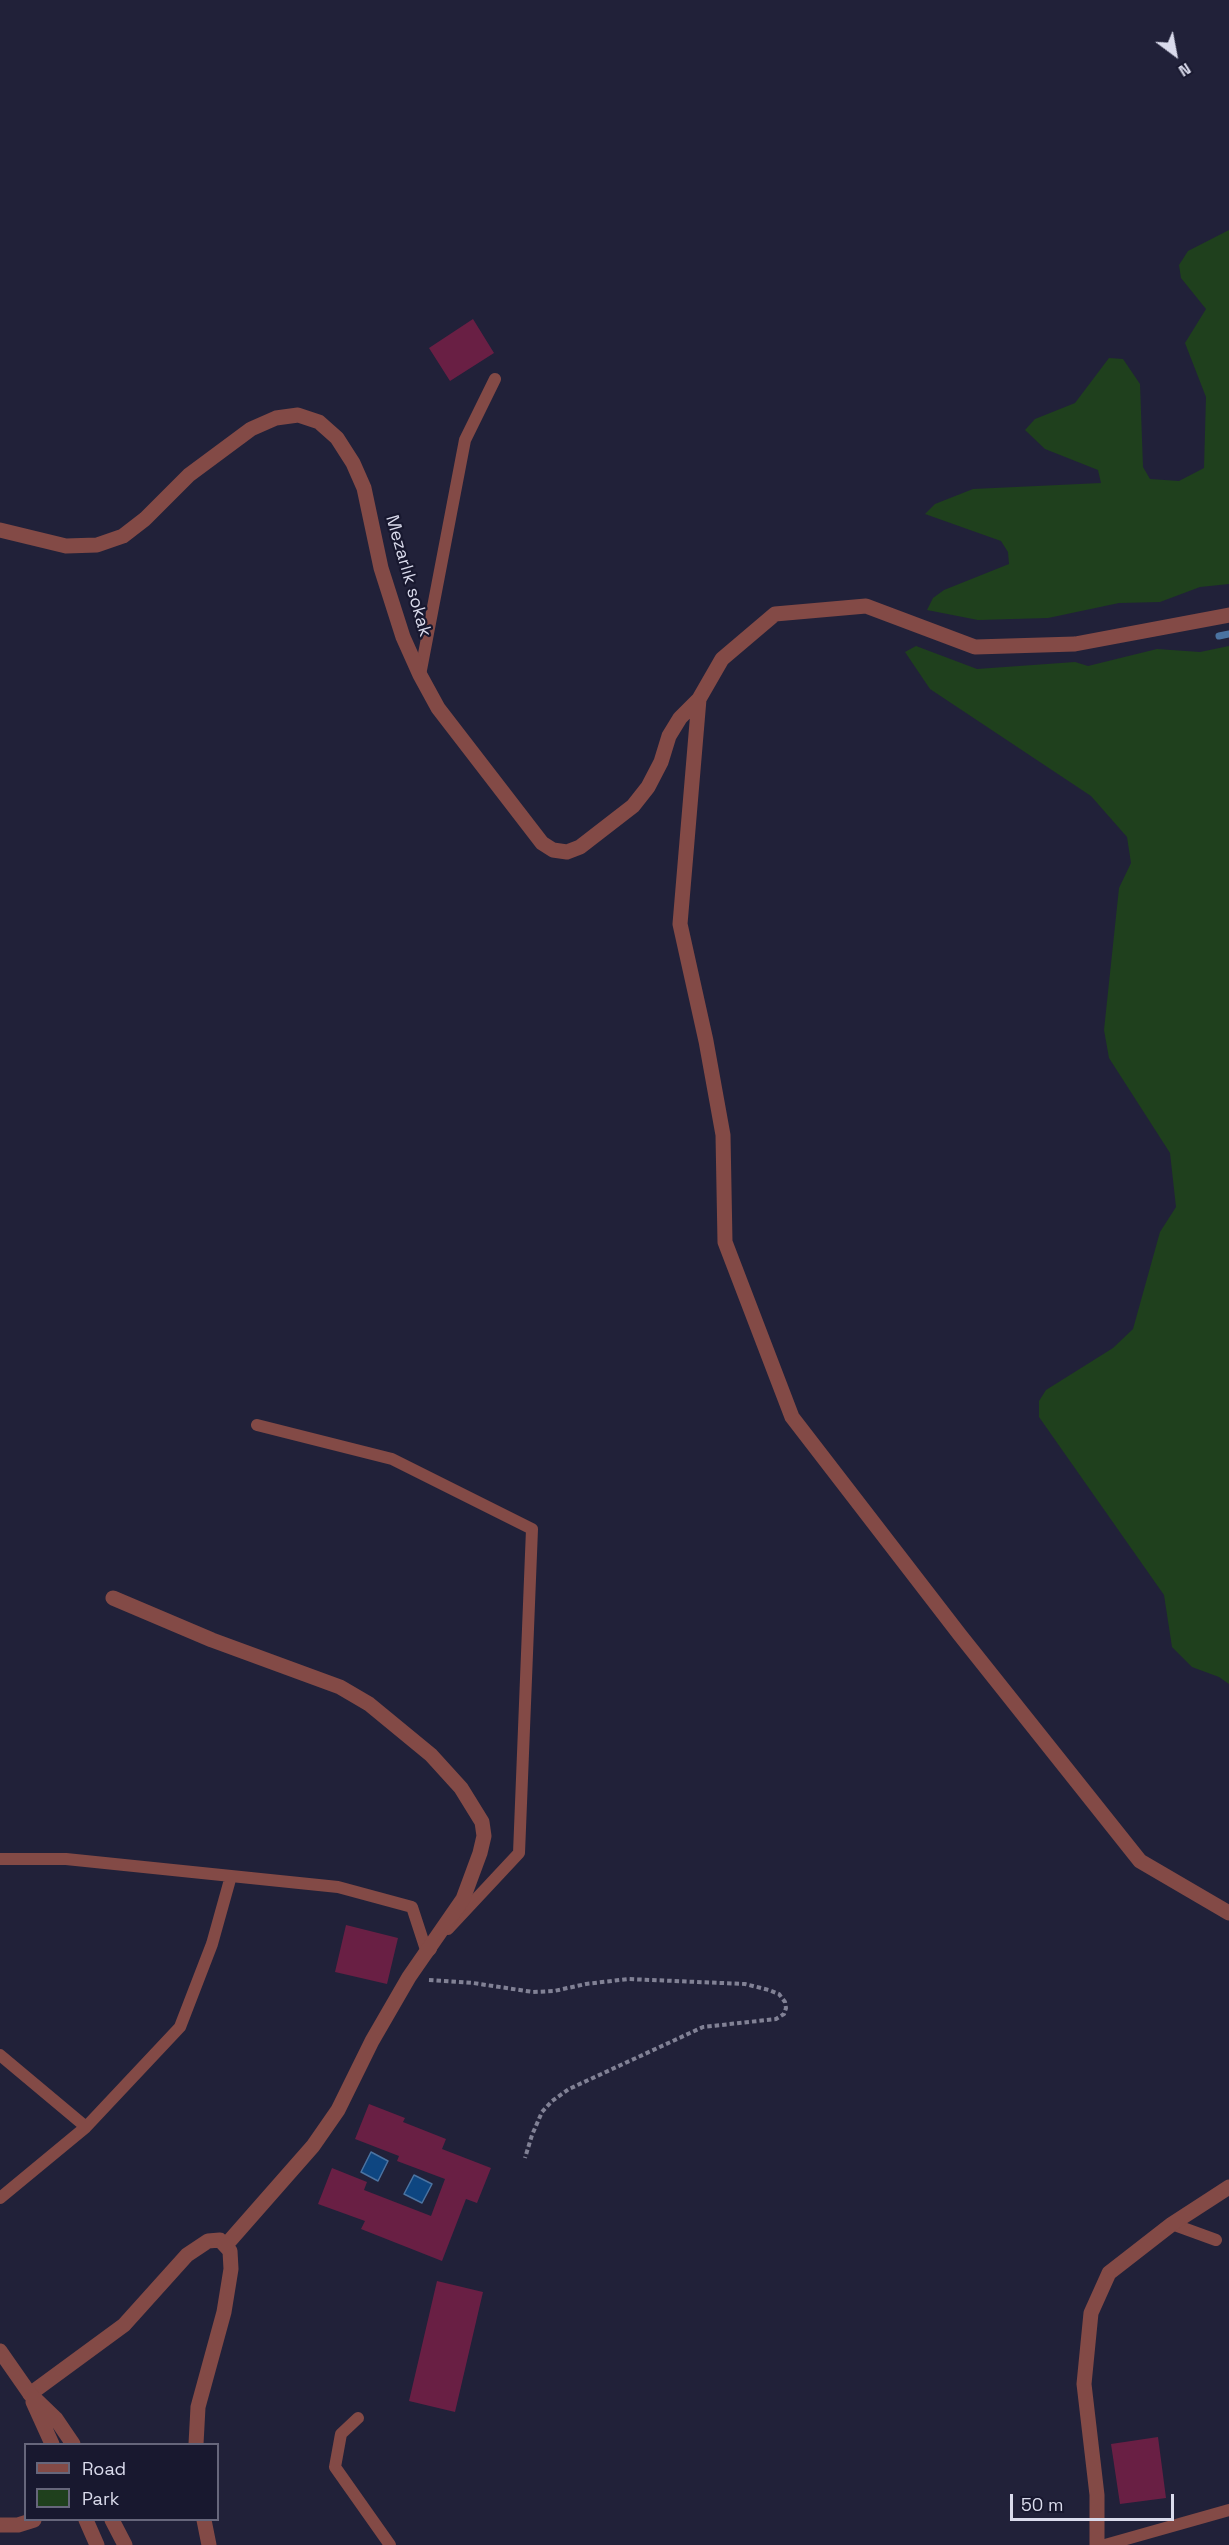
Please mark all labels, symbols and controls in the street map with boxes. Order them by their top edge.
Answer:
north arrow [1145,24,1205,84]
text: N [1175,58,1195,81]
street label: Mezarlık sokak [380,513,436,639]
legend [24,2443,219,2521]
text: Road [82,2457,126,2480]
scale bar [1013,2482,1176,2520]
text: Park [82,2487,119,2510]
text: 50 m [1021,2493,1063,2516]

